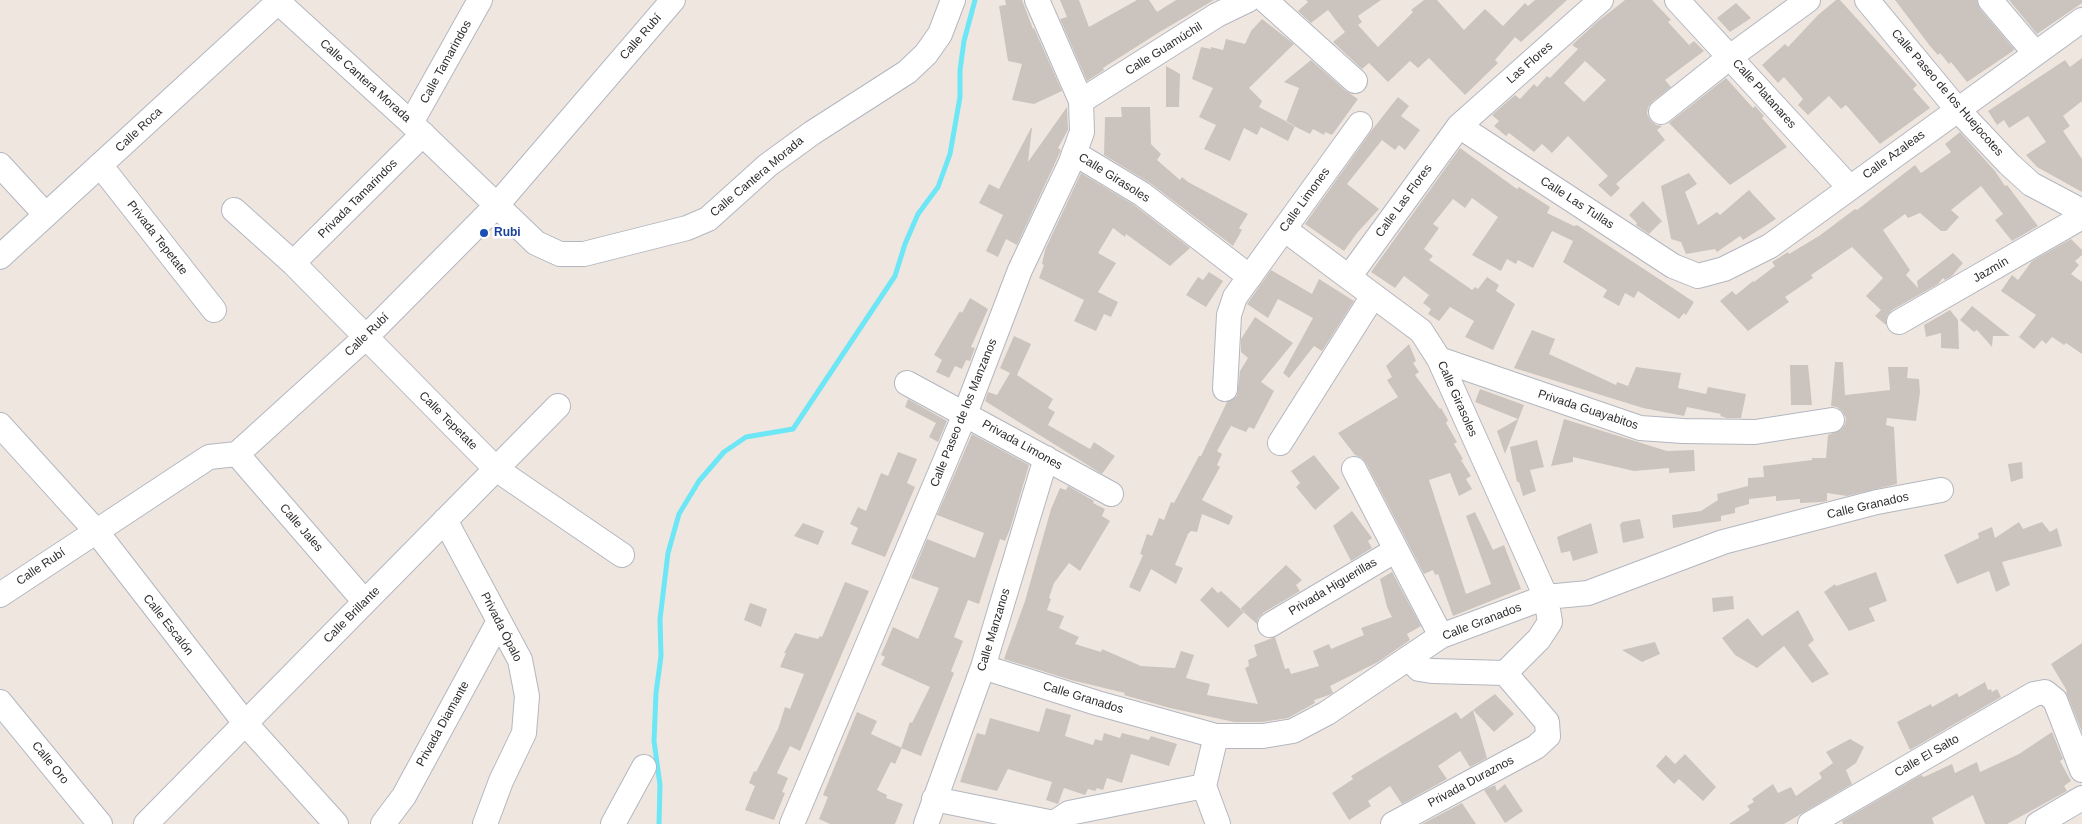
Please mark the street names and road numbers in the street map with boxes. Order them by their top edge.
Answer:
street label: Calle Rubí [617,11,665,63]
street label: Calle Tamarindos [417,18,475,106]
street label: Calle Guamúchil [1123,20,1205,78]
street label: Calle Paseo de los Huejocotes [1888,27,2006,159]
street label: Calle Cantera Morada [317,36,413,126]
street label: Las Flores [1504,39,1556,87]
street label: Calle Platanares [1729,56,1799,132]
street label: Calle Roca [113,105,165,155]
street label: Calle Azaleas [1860,128,1928,182]
street label: Calle Cantera Morada [707,134,807,220]
street label: Calle Girasoles [1076,150,1152,206]
street label: Privada Tamarindos [315,156,401,242]
street label: Calle Las Flores [1373,162,1435,240]
street label: Calle Limones [1277,165,1333,235]
street label: Calle Las Tullas [1537,174,1617,232]
street label: Privada Tepetate [124,198,190,278]
street label: Jazmín [1971,254,2011,286]
street label: Calle Rubí [342,310,392,360]
street label: Calle Paseo de los Manzanos [928,337,1000,489]
street label: Calle Girasoles [1434,359,1480,439]
street label: Privada Guayabitos [1536,387,1640,433]
street label: Calle Tepetate [416,389,480,453]
street label: Privada Limones [979,417,1065,473]
street label: Calle Granados [1826,490,1910,522]
street label: Calle Jales [276,501,326,555]
street label: Calle Rubí [14,545,68,589]
street label: Privada Higuerillas [1286,555,1380,619]
street label: Calle Brillante [321,584,383,646]
street label: Calle Manzanos [975,587,1013,673]
street label: Privada Ópalo [477,590,525,664]
street label: Calle Escalón [140,592,196,658]
street label: Calle Granados [1440,600,1524,644]
street label: Privada Diamante [414,679,472,769]
street label: Calle Granados [1041,679,1125,717]
street label: Calle El Salto [1892,732,1962,780]
street label: Calle Oro [28,739,72,787]
street label: Privada Duraznos [1426,753,1516,811]

